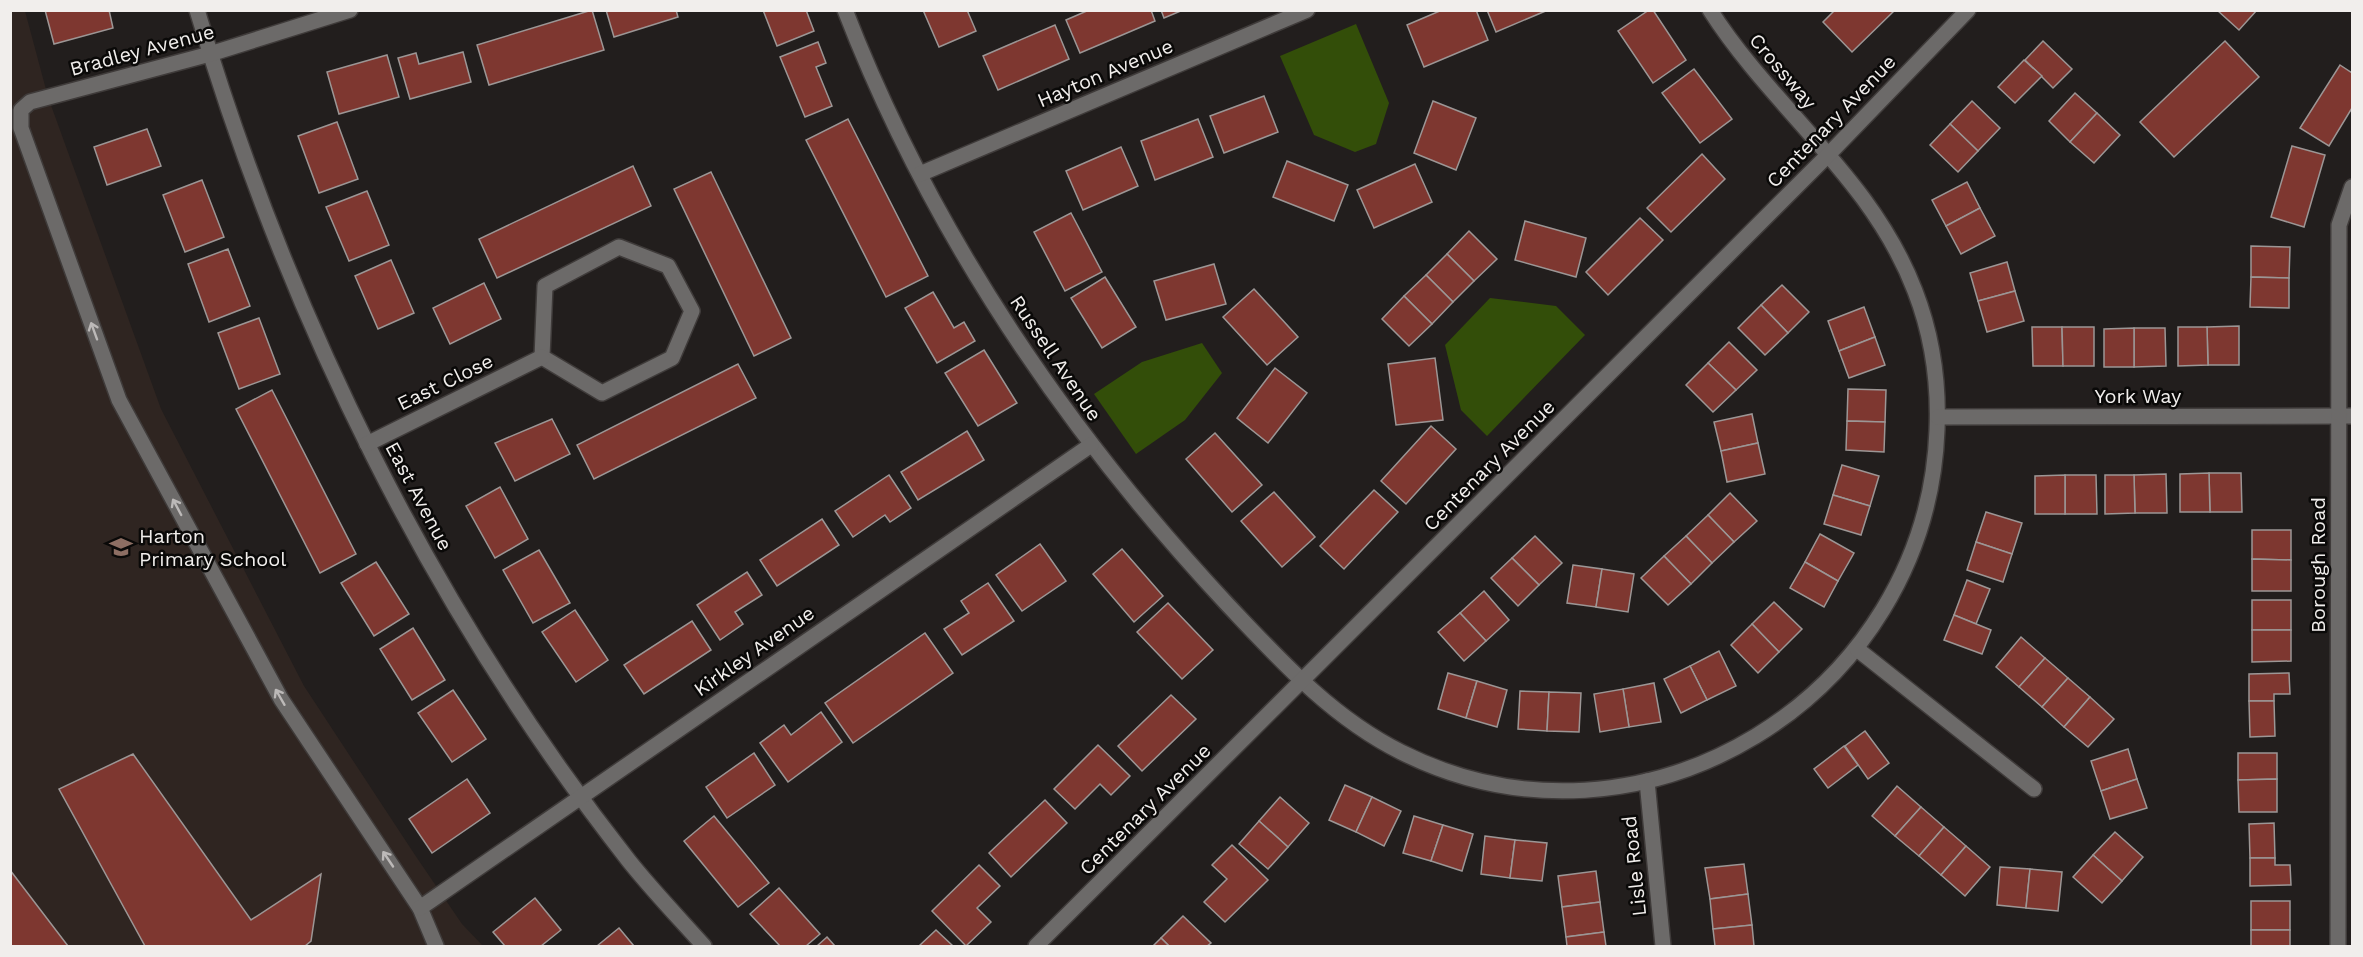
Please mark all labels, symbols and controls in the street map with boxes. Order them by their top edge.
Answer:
street label: Bradley Avenue [67,19,217,81]
street label: Crossway [1744,28,1822,114]
street label: Hayton Avenue [1034,34,1176,112]
street label: Centenary Avenue [1761,49,1901,193]
street label: Russell Avenue [1005,291,1107,425]
one-way arrow [88,322,99,341]
street label: East Close [393,348,497,416]
street label: York Way [2095,384,2182,408]
street label: Centenary Avenue [1418,394,1560,536]
street label: East Avenue [380,437,458,555]
street label: Borough Road [2306,497,2330,633]
one-way arrow [171,499,183,516]
place label: Harton Primary School [139,524,286,571]
school or university icon: Harton Primary School [108,534,134,560]
street label: Kirkley Avenue [689,601,819,701]
one-way arrow [274,689,286,706]
street label: Centenary Avenue [1074,738,1216,880]
street label: Lisle Road [1617,814,1651,918]
one-way arrow [381,851,394,868]

